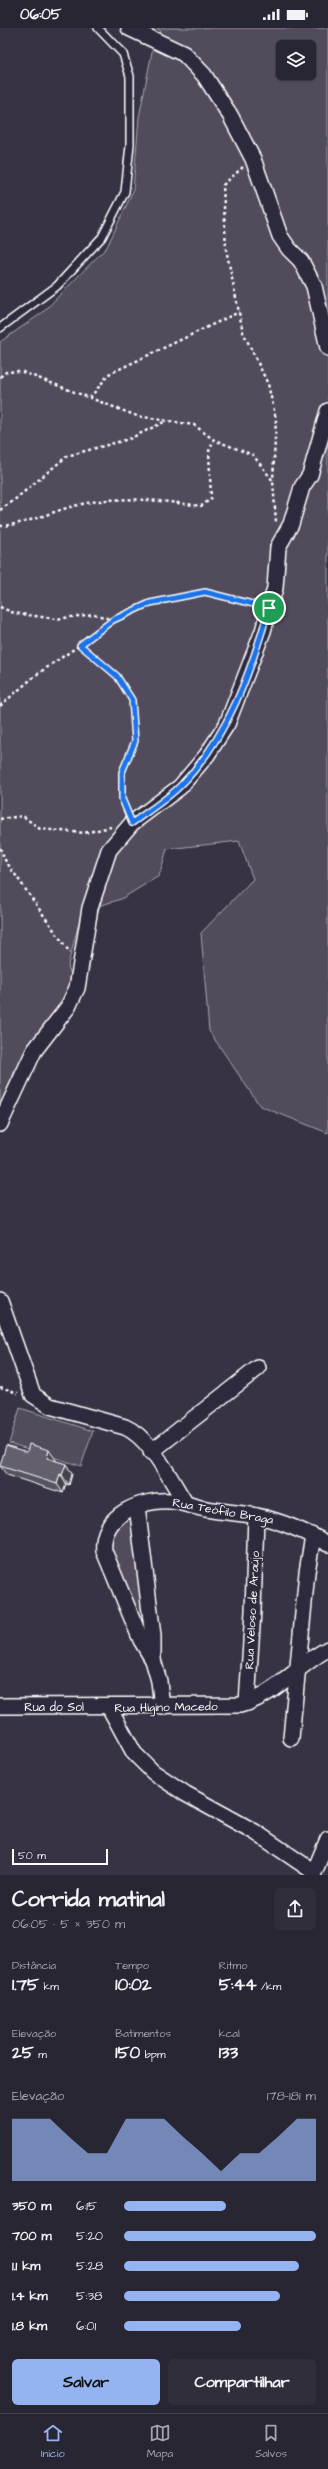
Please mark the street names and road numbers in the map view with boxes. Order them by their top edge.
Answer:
street label: Rua Teófilo Braga [171,1494,275,1530]
street label: Rua Veloso de Araújo [241,1550,264,1670]
street label: Rua Higino Macedo [114,1698,218,1718]
street label: Rua do Sol [24,1699,84,1716]

